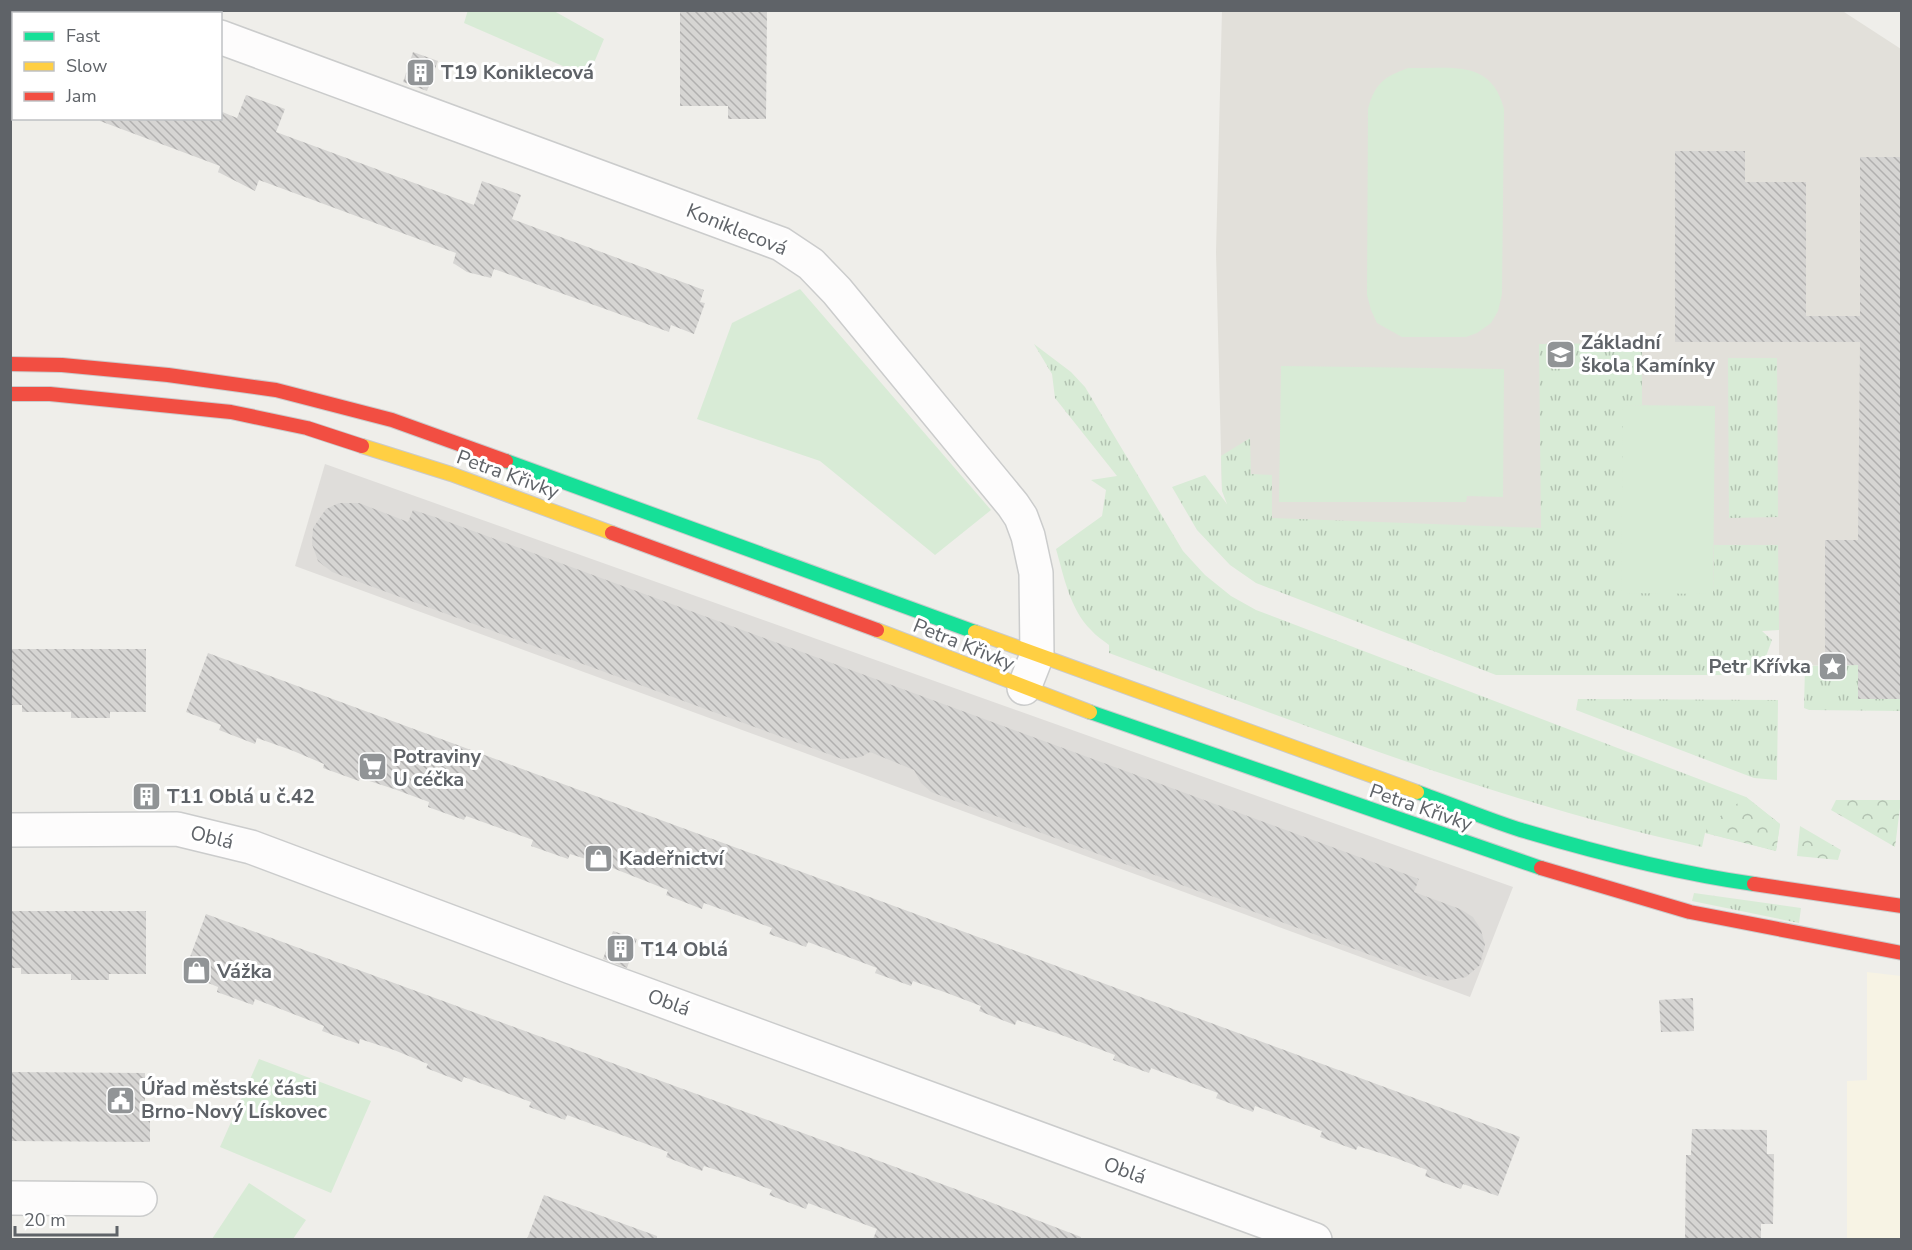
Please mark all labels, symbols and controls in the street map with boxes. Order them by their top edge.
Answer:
legend [12,12,222,120]
text: Fast [66,24,101,48]
text: Slow [66,54,107,78]
building icon: T19 Koniklecová [404,56,436,88]
place label: T19 Koniklecová [441,59,594,86]
text: Jam [65,84,97,108]
street label: Koniklecová [682,197,791,262]
place label: Základní škola Kamínky [1581,329,1715,379]
school or university icon: Základní škola Kamínky [1544,338,1576,370]
street label: Petra Křivky [453,443,563,506]
street label: Petra Křivky [909,612,1019,677]
place icon: Petr Křívka [1816,650,1848,682]
place label: Petr Křívka [1708,653,1811,680]
place label: Potraviny U céčka [393,743,481,793]
supermarket icon: Potraviny U céčka [356,751,388,783]
street label: Petra Křivky [1366,777,1477,838]
building icon: T11 Oblá u č.42 [130,780,162,812]
place label: T11 Oblá u č.42 [167,783,315,810]
street label: Oblá [187,819,236,856]
shop icon: Kadeřnictví [582,842,614,874]
place label: Kadeřnictví [619,845,726,872]
building icon: T14 Oblá [604,933,636,965]
place label: T14 Oblá [641,936,728,963]
shop icon: Vážka [180,955,212,987]
place label: Vážka [216,958,272,985]
street label: Oblá [644,982,694,1023]
place label: Úřad městské části Brno-Nový Lískovec [141,1075,327,1125]
public building icon: Úřad městské části Brno-Nový Lískovec [104,1084,136,1116]
street label: Oblá [1100,1150,1150,1191]
scale bar [15,1199,117,1237]
text: 20 m [24,1208,66,1232]

